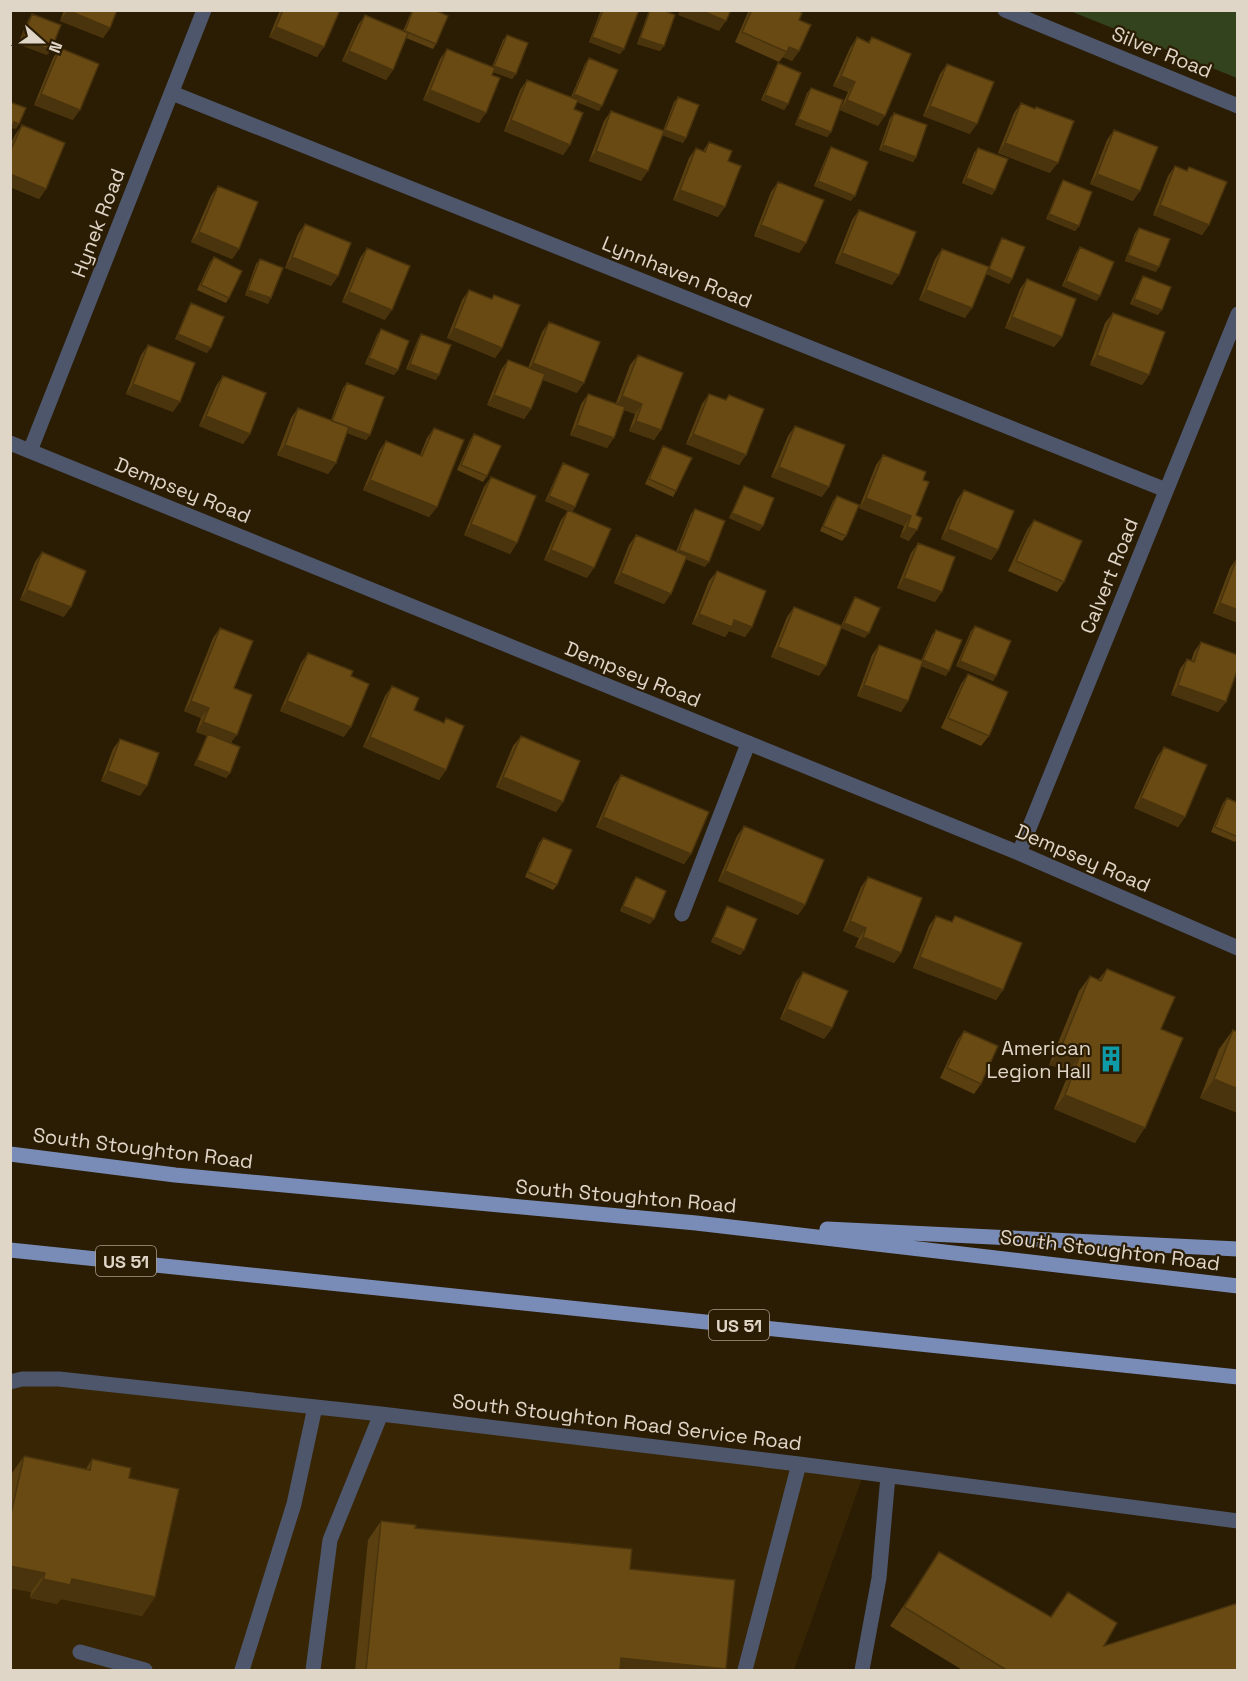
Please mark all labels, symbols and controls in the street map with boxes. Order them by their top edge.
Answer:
north arrow [12,12,72,72]
street label: Silver Road [1108,20,1216,84]
text: N [44,38,67,56]
street label: Hynek Road [65,165,131,281]
street label: Lynnhaven Road [598,230,756,314]
street label: Dempsey Road [111,451,255,529]
street label: Calvert Road [1074,514,1144,638]
street label: Dempsey Road [561,635,705,713]
street label: Dempsey Road [1012,818,1154,898]
place label: American Legion Hall [986,1035,1091,1084]
building icon: American Legion Hall [1096,1044,1126,1074]
street label: South Stoughton Road [31,1122,255,1174]
street label: South Stoughton Road [514,1173,738,1219]
street label: South Stoughton Road [998,1224,1222,1276]
road number: US 51 [96,1246,156,1276]
road number: US 51 [709,1310,769,1340]
street label: South Stoughton Road Service Road [451,1388,803,1456]

